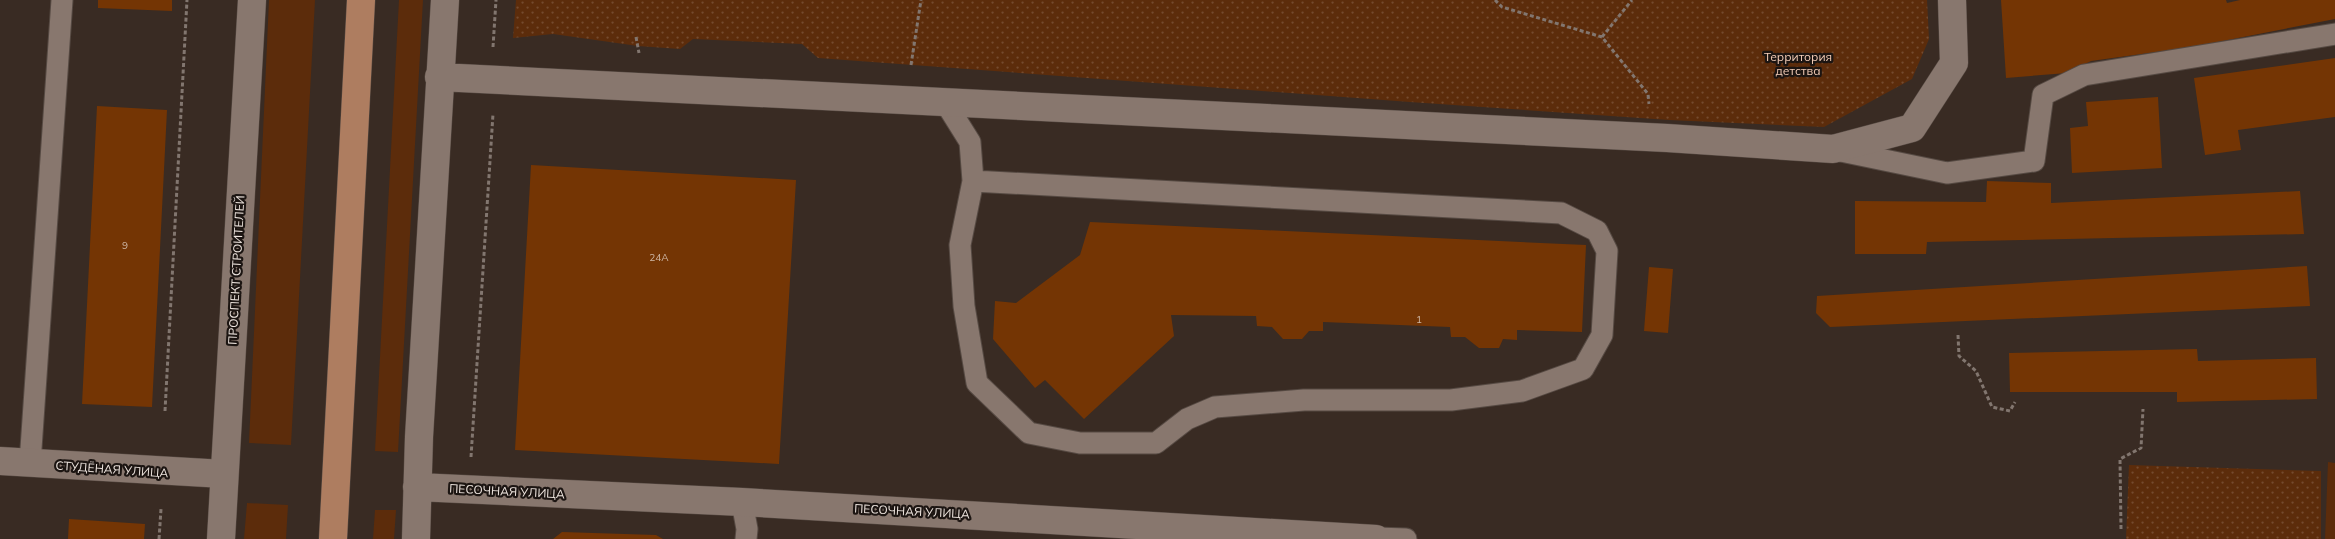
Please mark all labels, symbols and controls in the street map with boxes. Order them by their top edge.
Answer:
park label: Территория детства [1764,49,1832,78]
street label: ПРОСПЕКТ СТРОИТЕЛЕЙ [225,195,247,345]
house number: 9 [122,239,128,252]
house number: 24А [649,251,669,264]
house number: 1 [1416,313,1422,326]
street label: СТУДЁНАЯ УЛИЦА [55,458,169,480]
street label: ПЕСОЧНАЯ УЛИЦА [449,480,565,502]
street label: ПЕСОЧНАЯ УЛИЦА [854,500,970,522]

